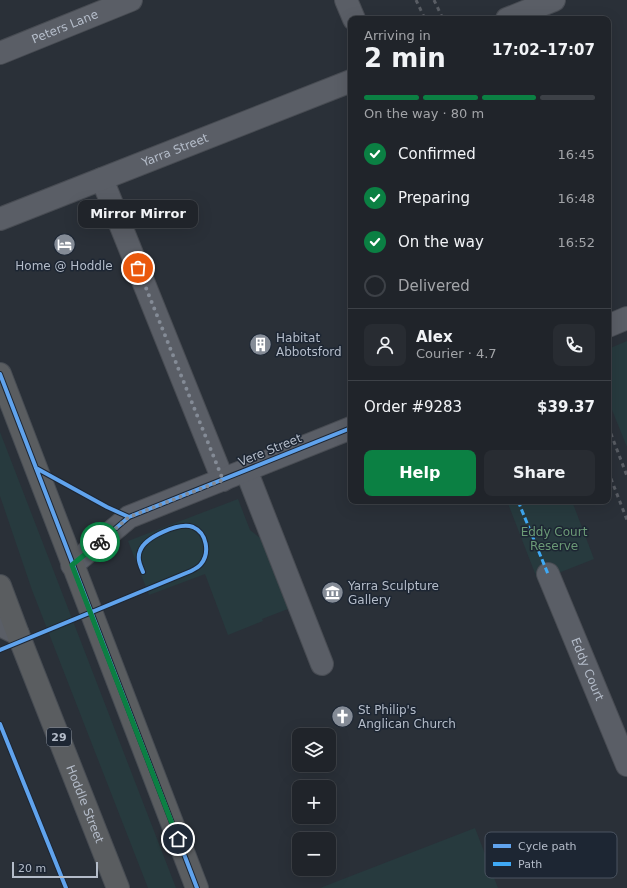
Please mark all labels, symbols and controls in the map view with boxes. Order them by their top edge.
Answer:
street label: Peters Lane [30,7,100,46]
text: Arriving in [364,28,431,43]
text: 17:02–17:07 [492,41,595,59]
text: 2 min [364,43,446,73]
text: On the way · 80 m [364,106,484,121]
street label: Yarra Street [139,131,211,170]
icon: check [364,143,386,165]
text: Confirmed [398,145,476,163]
text: 16:45 [558,147,595,162]
icon: check [364,187,386,209]
text: Preparing [398,189,470,207]
text: 16:48 [558,191,595,206]
callout: Mirror Mirror [78,200,198,228]
text: Mirror Mirror [90,206,186,221]
icon: check [364,231,386,253]
hotel icon: Home @ Hoddle [51,232,77,258]
text: On the way [398,233,484,251]
text: 16:52 [558,235,595,250]
pin [121,251,155,285]
icon: bag [127,257,149,279]
place label: Home @ Hoddle [15,259,113,273]
text: Delivered [398,277,470,295]
button: person [364,324,406,366]
button: phone [553,324,595,366]
text: Alex [416,328,453,346]
place label: Habitat Abbotsford [276,331,342,359]
building icon: Habitat Abbotsford [247,332,273,358]
text: Courier · 4.7 [416,346,497,361]
text: Order #9283 [364,398,462,416]
text: $39.37 [537,398,595,416]
street label: Vere Street [236,431,304,469]
button: Help [364,450,476,496]
button: Share [484,450,595,496]
courier [80,522,120,562]
park label: Eddy Court Reserve [521,525,588,553]
icon: bike [89,531,111,553]
place label: Yarra Sculpture Gallery [347,579,439,607]
museum icon: Yarra Sculpture Gallery [319,580,345,606]
street label: Eddy Court [568,636,607,703]
place label: St Philip's Anglican Church [358,703,456,731]
church icon: St Philip's Anglican Church [330,704,356,730]
road number: 29 [47,728,71,746]
map controls [292,728,336,876]
button: layers [292,728,336,772]
street label: Hoddle Street [63,763,107,845]
button: + [292,780,336,824]
pin [161,822,195,856]
icon: home [167,828,189,850]
button: − [292,832,336,876]
legend [485,832,617,878]
text: Cycle path [518,840,577,853]
text: Path [518,858,542,871]
scale bar [12,860,98,879]
text: 20 m [18,862,46,875]

